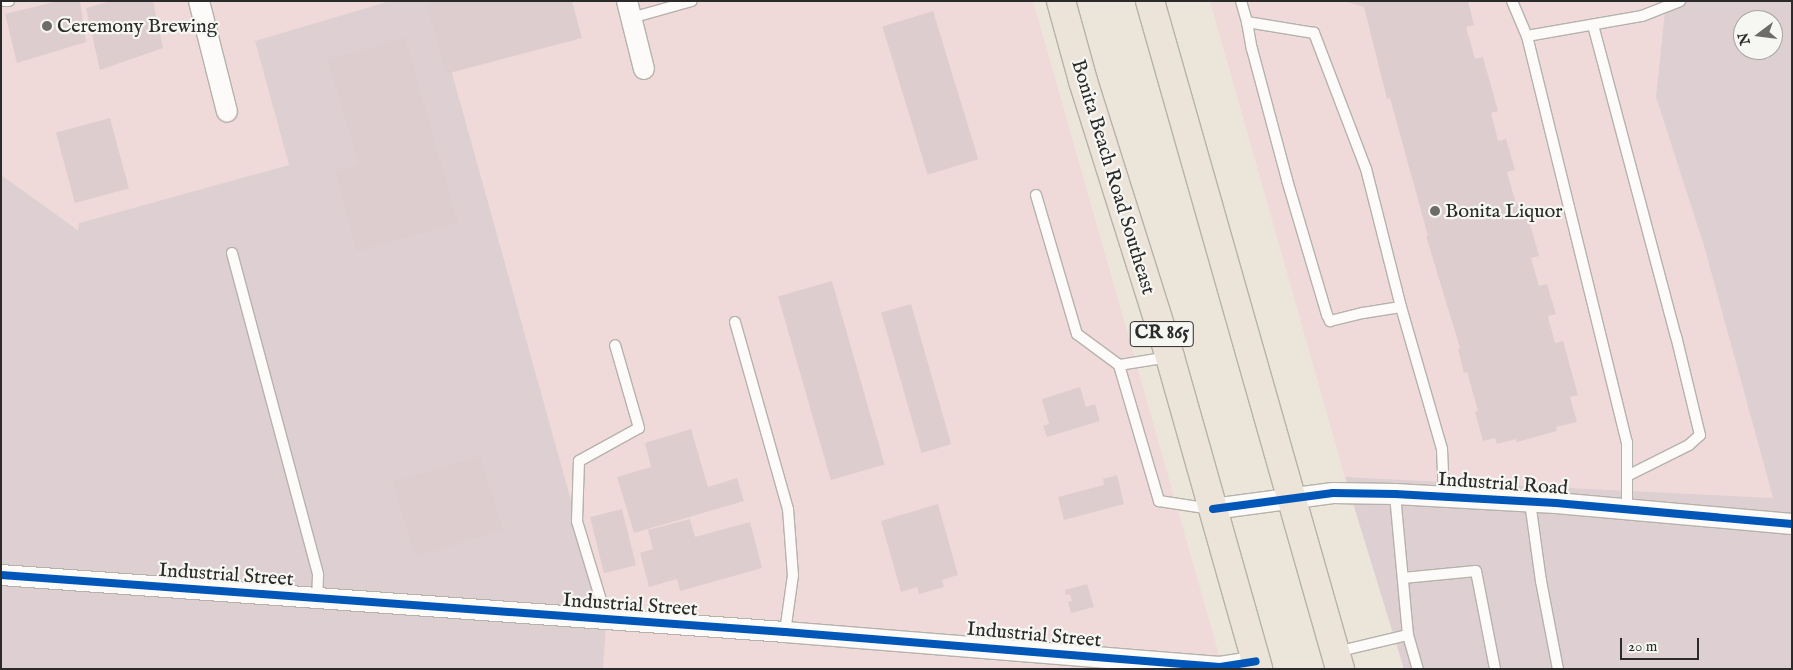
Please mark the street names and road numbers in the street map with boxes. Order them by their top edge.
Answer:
street label: Bonita Beach Road Southeast [1066,57,1160,297]
road number: CR 865 [1130,318,1194,350]
street label: Industrial Road [1437,467,1569,501]
street label: Industrial Street [158,558,294,592]
street label: Industrial Street [562,588,698,622]
street label: Industrial Street [966,617,1102,653]

